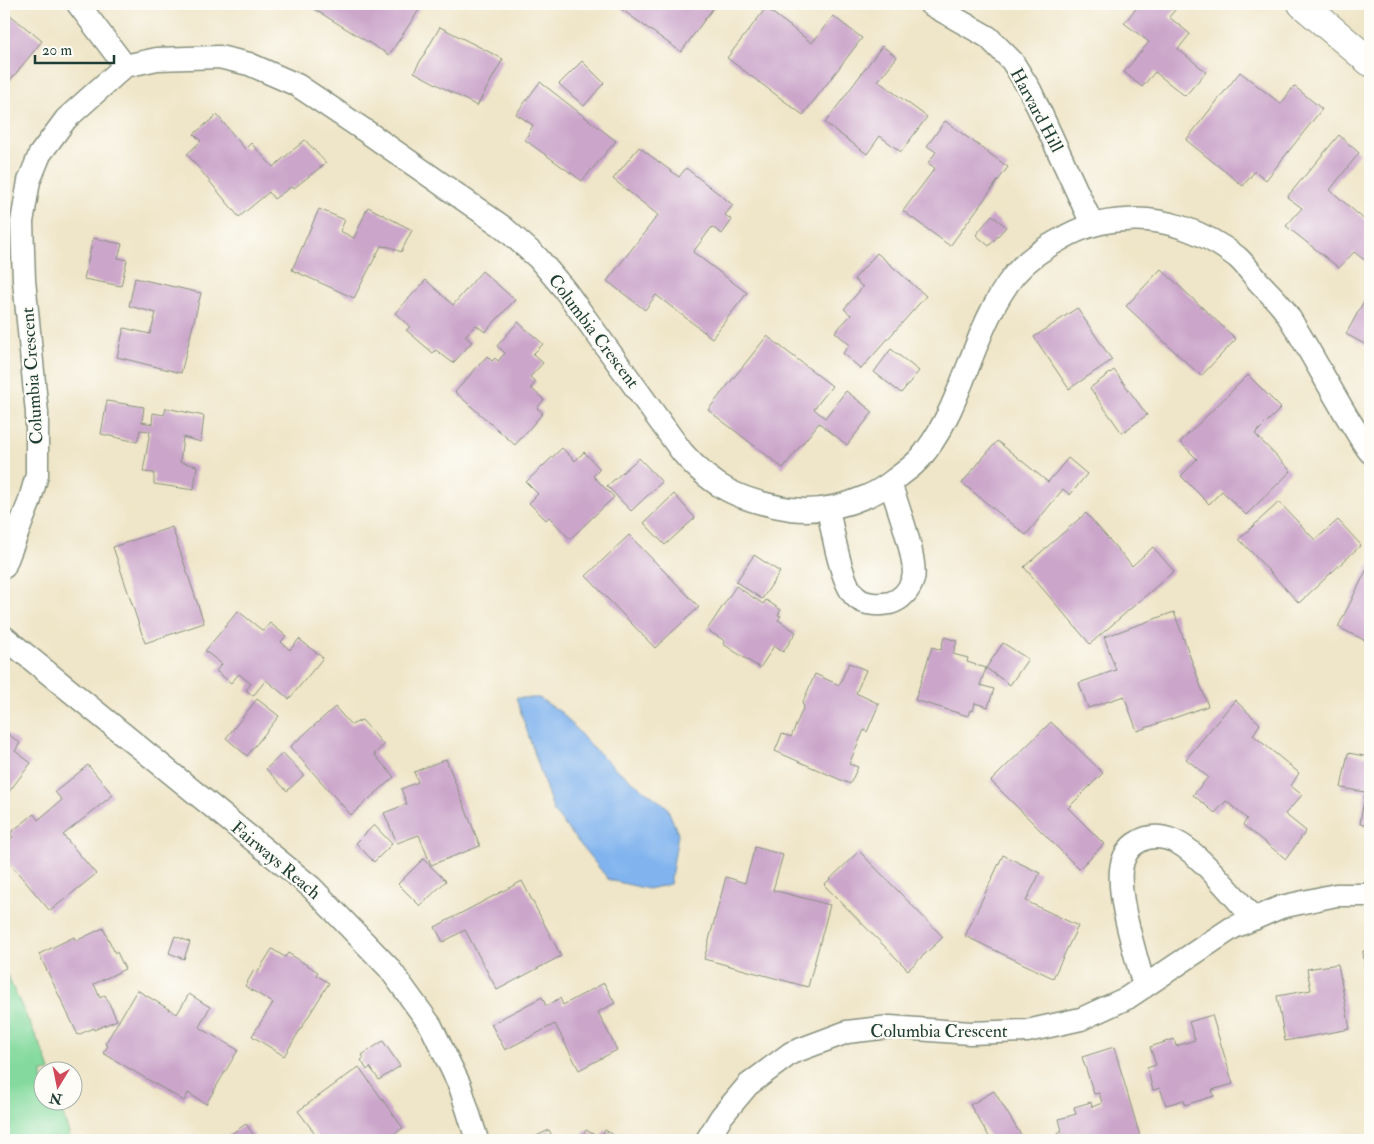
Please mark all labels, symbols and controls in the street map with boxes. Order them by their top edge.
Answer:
scale bar [35,32,114,64]
text: 20 m [42,41,72,60]
street label: Harvard Hill [1005,64,1069,157]
street label: Columbia Crescent [543,270,644,393]
street label: Columbia Crescent [16,306,49,445]
street label: Fairways Reach [226,816,326,905]
street label: Columbia Crescent [870,1020,1008,1043]
north arrow [32,1062,82,1112]
text: N [48,1089,64,1108]

